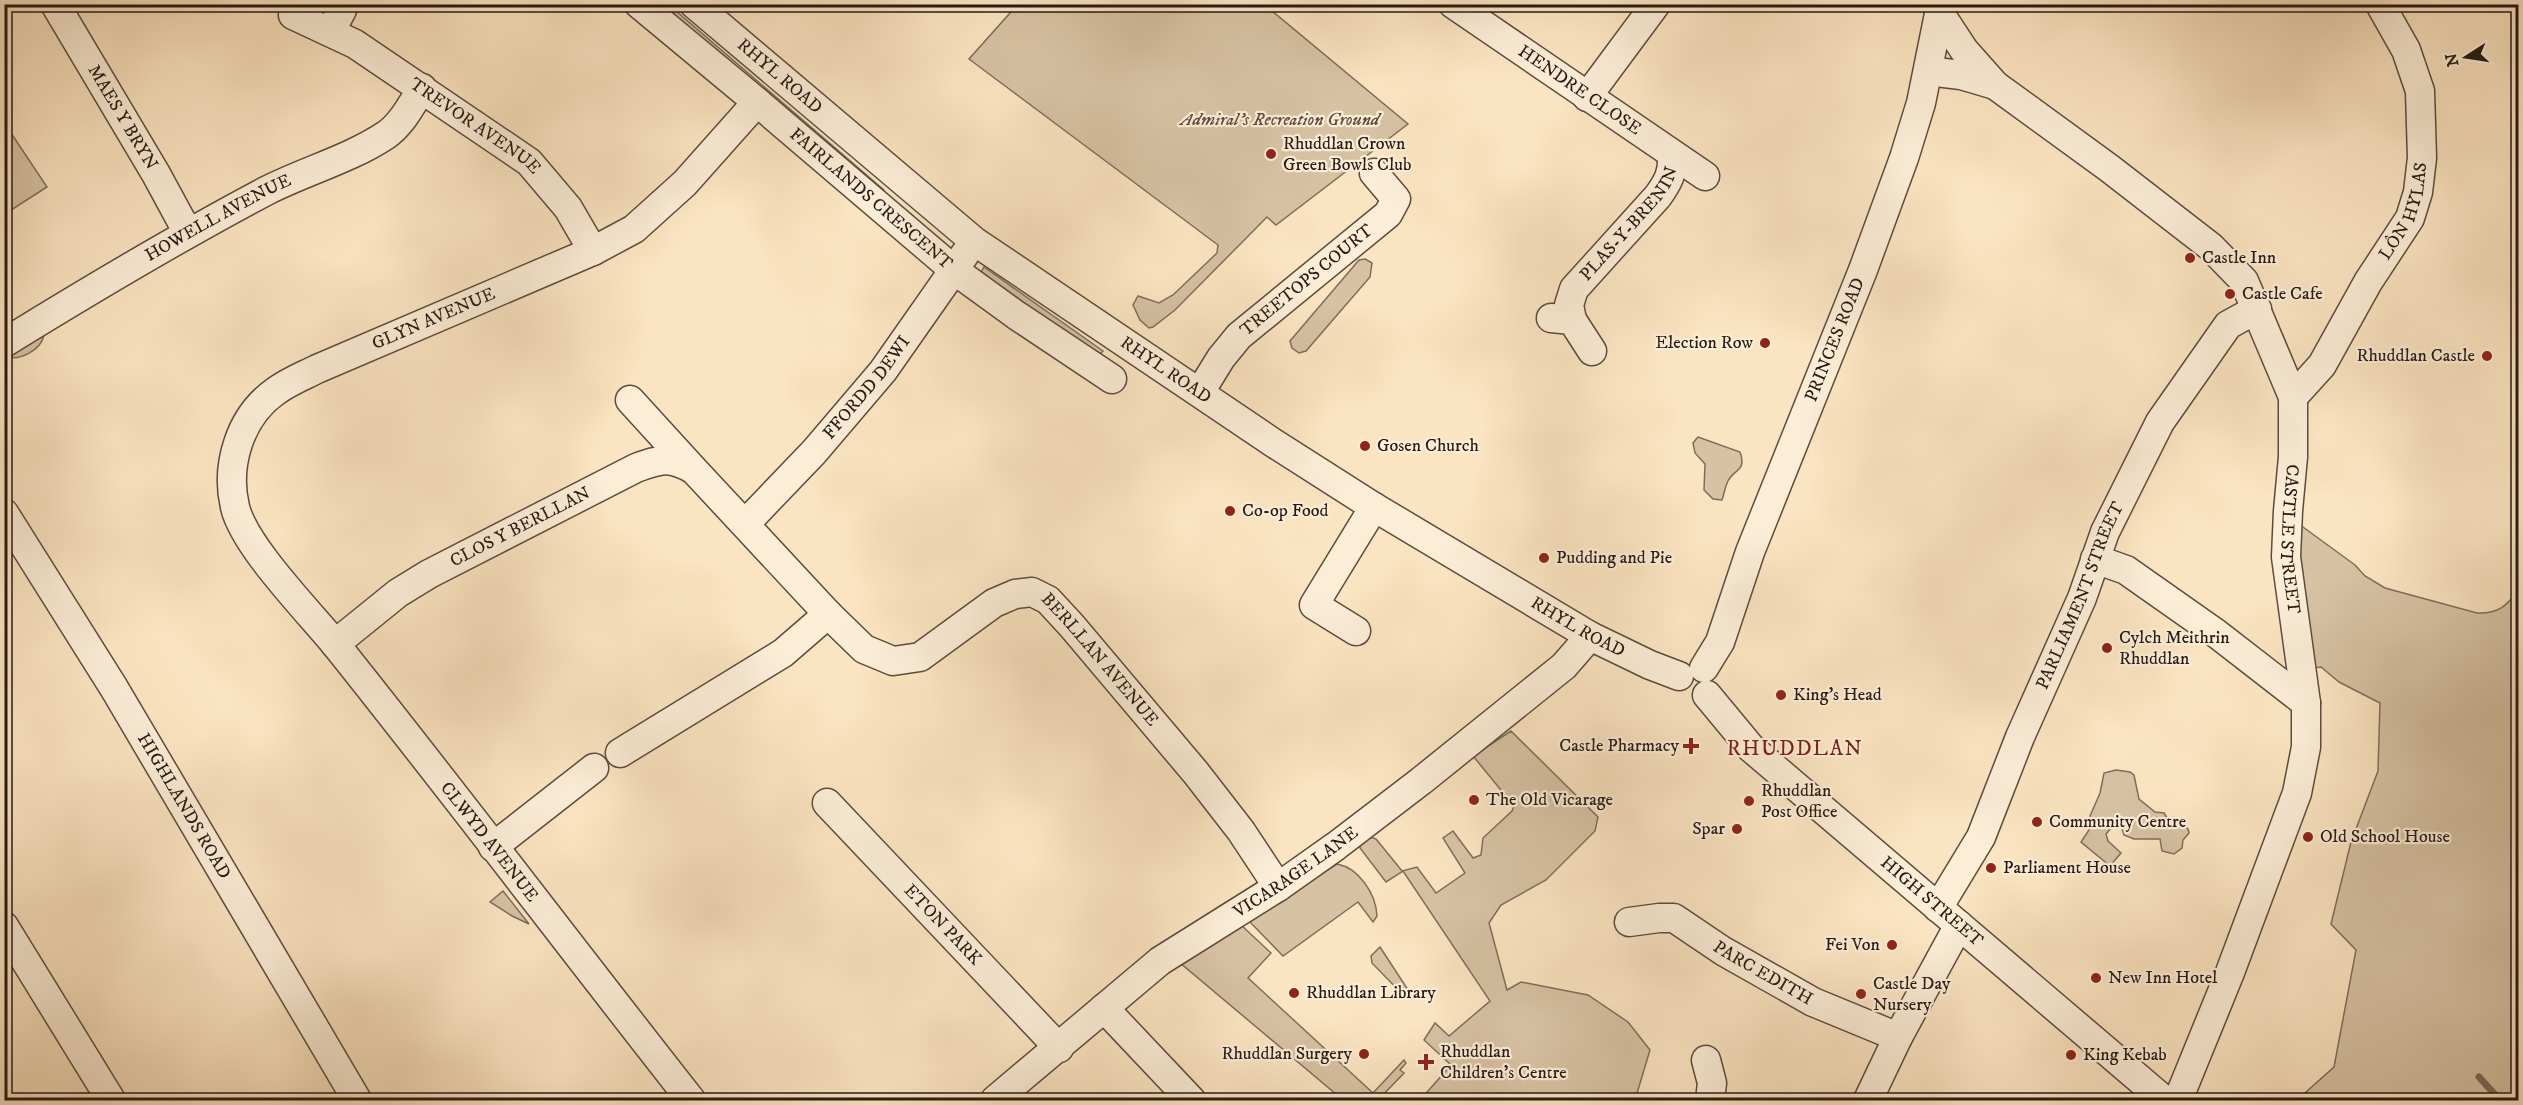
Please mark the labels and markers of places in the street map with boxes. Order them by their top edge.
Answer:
place label: Rhuddlan Crown Green Bowls Club [1283,133,1411,176]
marker: Rhuddlan Crown Green Bowls Club [1264,147,1278,161]
place label: Castle Inn [2202,247,2277,269]
marker: Castle Inn [2183,251,2197,265]
place label: Castle Cafe [2242,283,2323,305]
marker: Castle Cafe [2223,287,2237,301]
place label: Election Row [1655,332,1754,354]
marker: Election Row [1758,336,1772,350]
place label: Rhuddlan Castle [2357,345,2475,367]
marker: Rhuddlan Castle [2480,349,2494,363]
place label: Gosen Church [1377,435,1479,457]
marker: Gosen Church [1358,439,1372,453]
place label: Co-op Food [1242,500,1329,522]
marker: Co-op Food [1223,504,1237,518]
place label: Pudding and Pie [1556,547,1672,569]
marker: Pudding and Pie [1537,551,1551,565]
place label: Cylch Meithrin Rhuddlan [2119,627,2230,670]
marker: Cylch Meithrin Rhuddlan [2100,641,2114,655]
place label: King's Head [1793,684,1882,706]
marker: King's Head [1774,688,1788,702]
place label: Castle Pharmacy [1559,735,1679,757]
marker: Castle Pharmacy [1684,739,1698,753]
place label: Rhuddlan Post Office [1761,780,1838,823]
place label: The Old Vicarage [1486,789,1613,811]
marker: The Old Vicarage [1467,793,1481,807]
marker: Rhuddlan Post Office [1742,794,1756,808]
place label: Community Centre [2049,811,2186,833]
marker: Community Centre [2030,815,2044,829]
place label: Spar [1692,818,1725,840]
marker: Spar [1730,822,1744,836]
place label: Old School House [2320,826,2450,848]
marker: Old School House [2301,830,2315,844]
place label: Parliament House [2003,857,2131,879]
marker: Parliament House [1984,861,1998,875]
place label: Fei Von [1825,934,1881,956]
marker: Fei Von [1885,938,1899,952]
place label: New Inn Hotel [2108,967,2218,989]
marker: New Inn Hotel [2089,971,2103,985]
place label: Castle Day Nursery [1873,973,1951,1016]
place label: Rhuddlan Library [1306,982,1436,1004]
marker: Rhuddlan Library [1287,986,1301,1000]
marker: Castle Day Nursery [1854,987,1868,1001]
place label: Rhuddlan Children's Centre [1440,1041,1567,1084]
place label: Rhuddlan Surgery [1221,1043,1352,1065]
place label: King Kebab [2083,1044,2167,1066]
marker: Rhuddlan Surgery [1357,1047,1371,1061]
marker: King Kebab [2064,1048,2078,1062]
marker: Rhuddlan Children's Centre [1417,1053,1435,1071]

